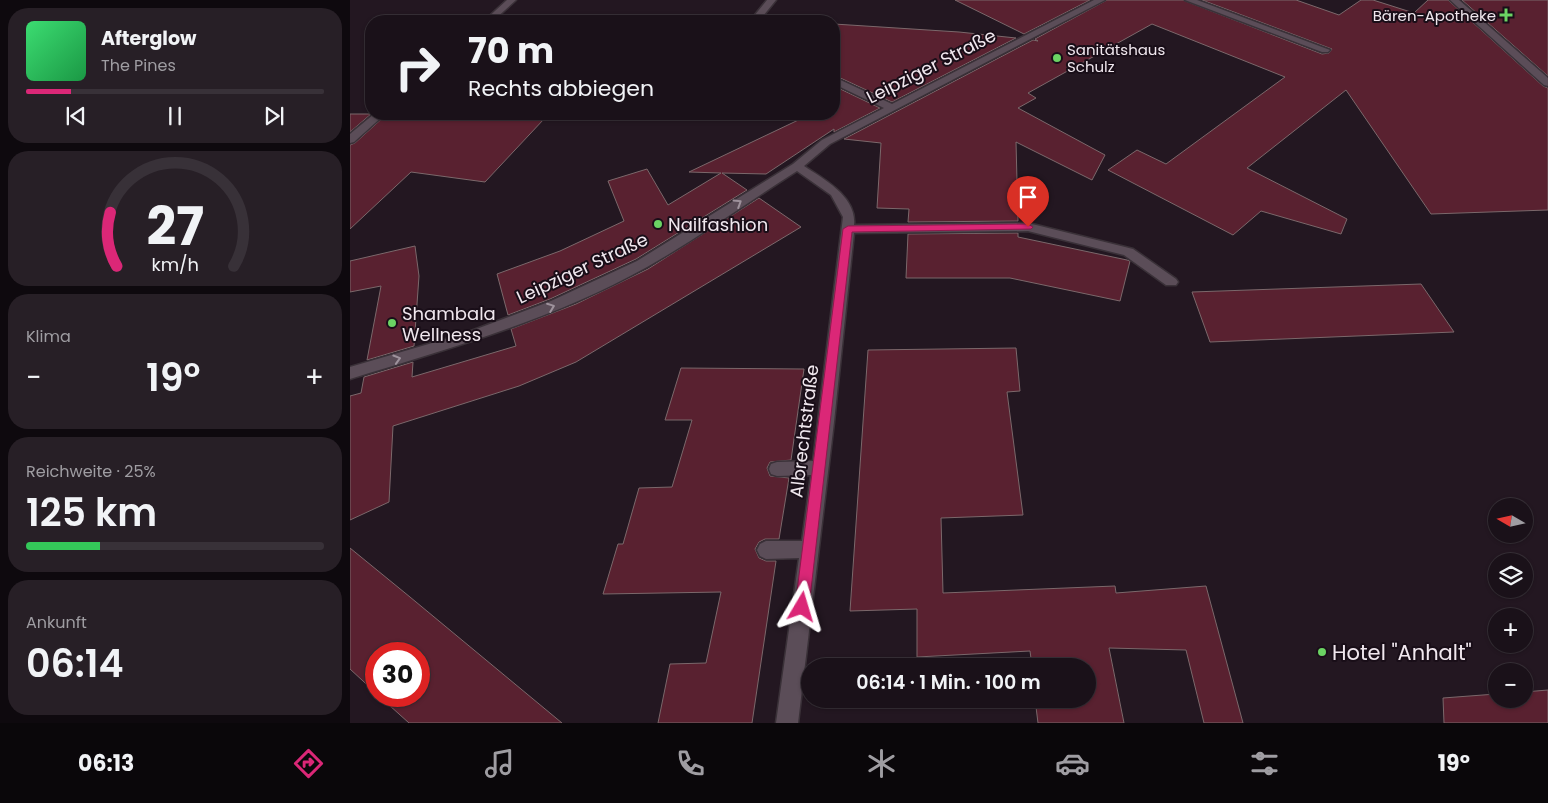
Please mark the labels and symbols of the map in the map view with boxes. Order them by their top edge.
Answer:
place label: Bären-Apotheke [1373,5,1496,26]
marker: Bären-Apotheke [1500,9,1512,21]
street label: Leipziger Straße [862,23,1000,109]
place label: Sanitätshaus Schulz [1067,39,1165,77]
marker: Sanitätshaus Schulz [1051,52,1063,64]
pin [1007,176,1049,227]
one-way arrow [733,200,742,210]
place label: Nailfashion [668,212,768,237]
marker: Nailfashion [652,218,664,230]
street label: Leipziger Straße [512,227,652,309]
place label: Shambala Wellness [402,301,496,347]
one-way arrow [546,303,554,313]
marker: Shambala Wellness [386,317,398,329]
one-way arrow [392,354,400,364]
street label: Albrechtstraße [783,363,825,499]
north arrow [1488,498,1532,542]
position arrow [775,580,827,632]
place label: Hotel "Anhalt" [1332,638,1472,667]
speed limit sign: 30 [365,642,430,707]
marker: Hotel "Anhalt" [1316,646,1328,658]

